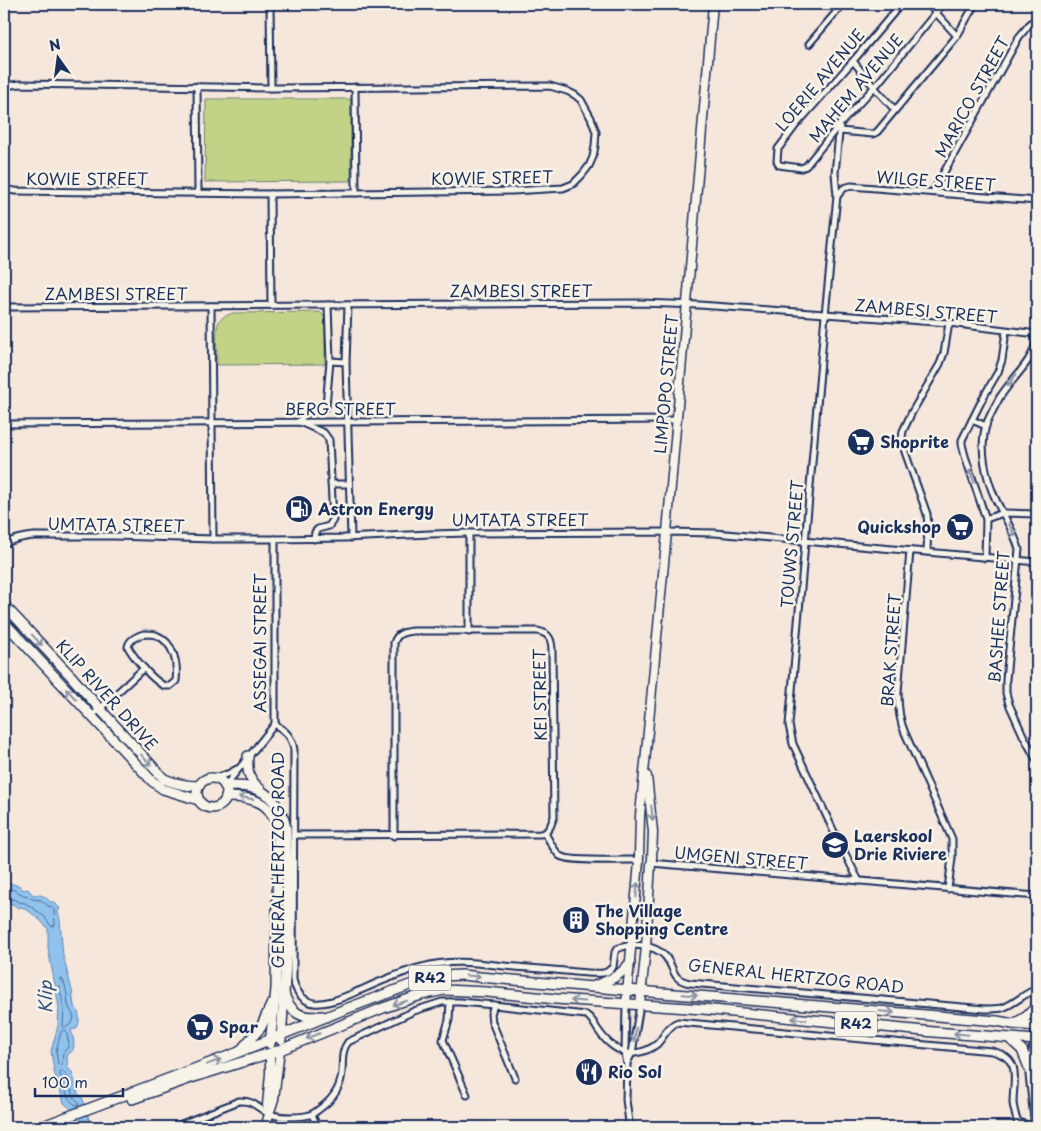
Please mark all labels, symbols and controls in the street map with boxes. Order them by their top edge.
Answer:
street label: LOERIE AVENUE [769,23,869,136]
street label: MAHEM AVENUE [803,28,908,147]
north arrow [32,32,82,82]
street label: MARICO STREET [928,32,1014,161]
text: N [47,33,63,56]
street label: KOWIE STREET [431,164,553,190]
street label: WILGE STREET [876,164,996,196]
street label: KOWIE STREET [26,166,148,190]
street label: ZAMBESI STREET [450,278,592,302]
street label: ZAMBESI STREET [45,281,187,305]
street label: ZAMBESI STREET [854,292,998,328]
street label: LIMPOPO STREET [647,313,683,455]
one-way arrow [1007,373,1017,387]
street label: BERG STREET [284,396,396,420]
supermarket icon: Shoprite [846,427,876,457]
place label: Shoprite [880,429,949,453]
one-way arrow [967,469,976,485]
street label: TOUWS STREET [773,479,809,609]
fuel station icon: Astron Energy [284,494,314,524]
place label: Astron Energy [317,496,434,520]
street label: UMTATA STREET [451,507,589,531]
street label: UMTATA STREET [47,511,185,537]
supermarket icon: Quickshop [945,512,975,542]
place label: Quickshop [857,514,941,538]
one-way arrow [1007,522,1017,537]
street label: BASHEE STREET [981,550,1015,684]
street label: ASSEGAI STREET [247,573,271,713]
street label: BRAK STREET [874,593,906,707]
one-way arrow [31,634,43,646]
street label: KLIP RIVER DRIVE [51,634,164,755]
street label: KEI STREET [526,649,552,741]
one-way arrow [65,687,77,700]
street label: GENERAL HERTZOG ROAD [265,752,289,968]
one-way arrow [141,754,152,767]
one-way arrow [238,793,254,803]
one-way arrow [647,804,656,820]
place label: Laerskool Drie Riviere [854,823,947,865]
school or university icon: Laerskool Drie Riviere [820,830,850,860]
street label: UMGENI STREET [673,839,809,875]
one-way arrow [632,882,642,898]
place label: The Village Shopping Centre [595,898,729,940]
building icon: The Village Shopping Centre [561,905,591,935]
street label: GENERAL HERTZOG ROAD [687,952,905,998]
road number: R42 [409,966,451,990]
one-way arrow [465,972,481,981]
water label: Klip [31,979,58,1014]
one-way arrow [682,990,698,1000]
one-way arrow [570,996,586,1005]
one-way arrow [392,998,408,1008]
one-way arrow [879,1007,895,1017]
supermarket icon: Spar [185,1012,215,1042]
road number: R42 [835,1012,877,1036]
place label: Spar [219,1014,259,1038]
one-way arrow [791,1014,807,1024]
one-way arrow [629,1027,639,1043]
one-way arrow [953,1030,969,1039]
one-way arrow [306,1032,322,1041]
one-way arrow [206,1057,221,1066]
restaurant icon: Rio Sol [574,1057,604,1087]
place label: Rio Sol [608,1059,662,1083]
scale bar [35,1066,122,1098]
text: 100 m [42,1070,88,1093]

